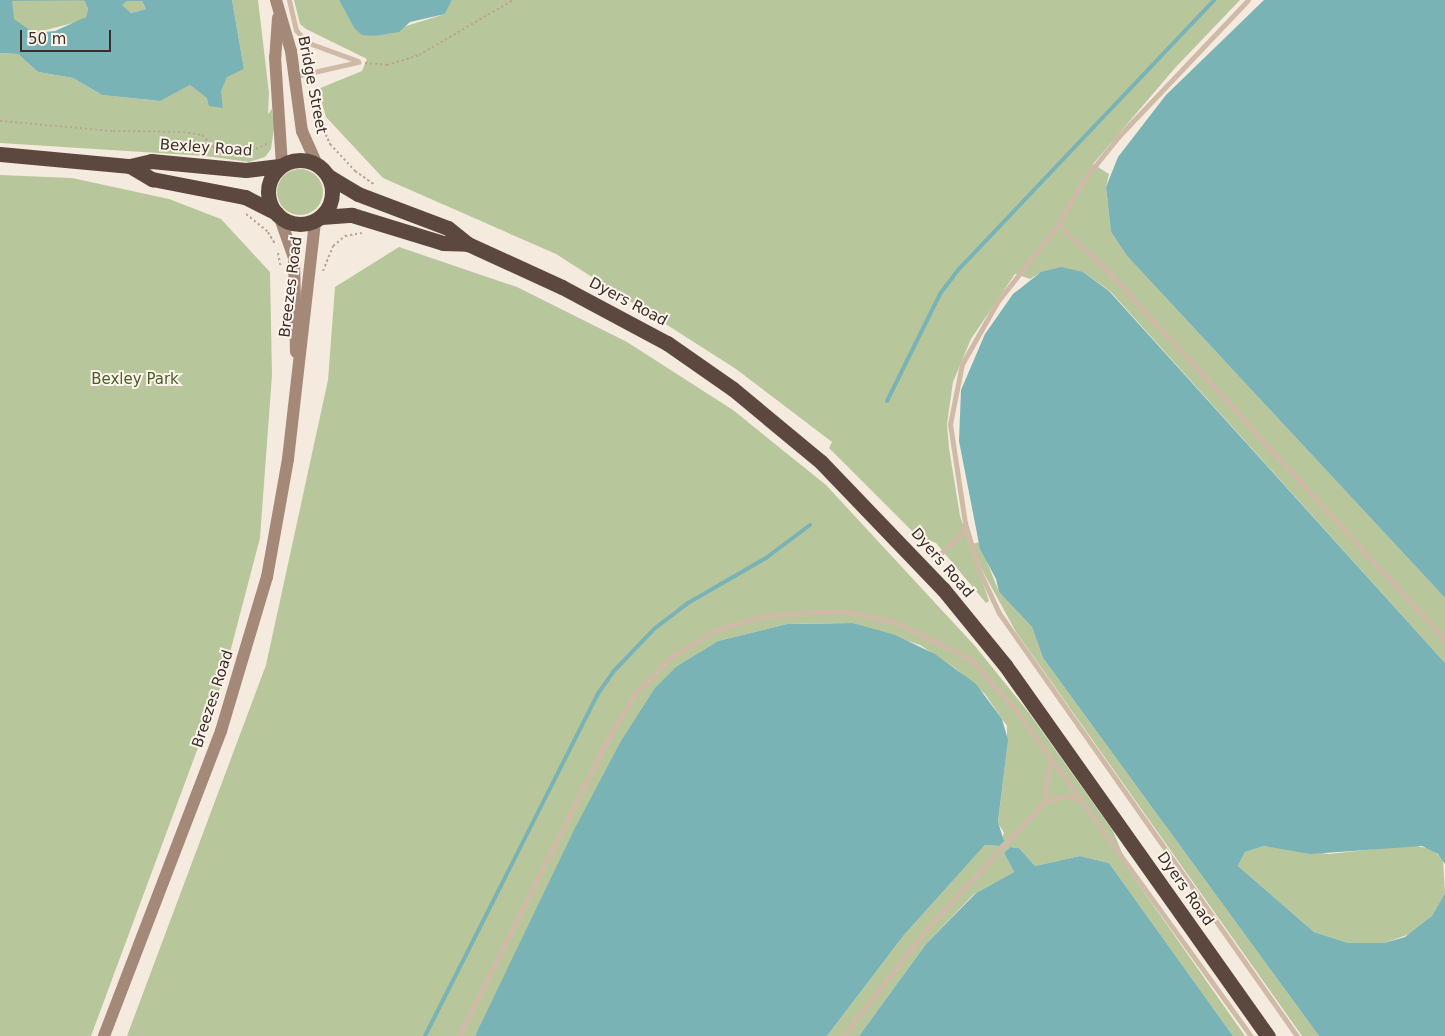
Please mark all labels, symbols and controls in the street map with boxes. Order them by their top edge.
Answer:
scale bar [22,20,114,52]
text: 50 m [28,30,66,48]
street label: Bridge Street [294,35,330,135]
street label: Bexley Road [159,136,253,160]
street label: Breezes Road [276,235,306,339]
street label: Dyers Road [586,274,670,330]
park label: Bexley Park [91,371,179,389]
street label: Dyers Road [907,525,977,601]
street label: Breezes Road [189,648,237,750]
street label: Dyers Road [1153,849,1217,929]

